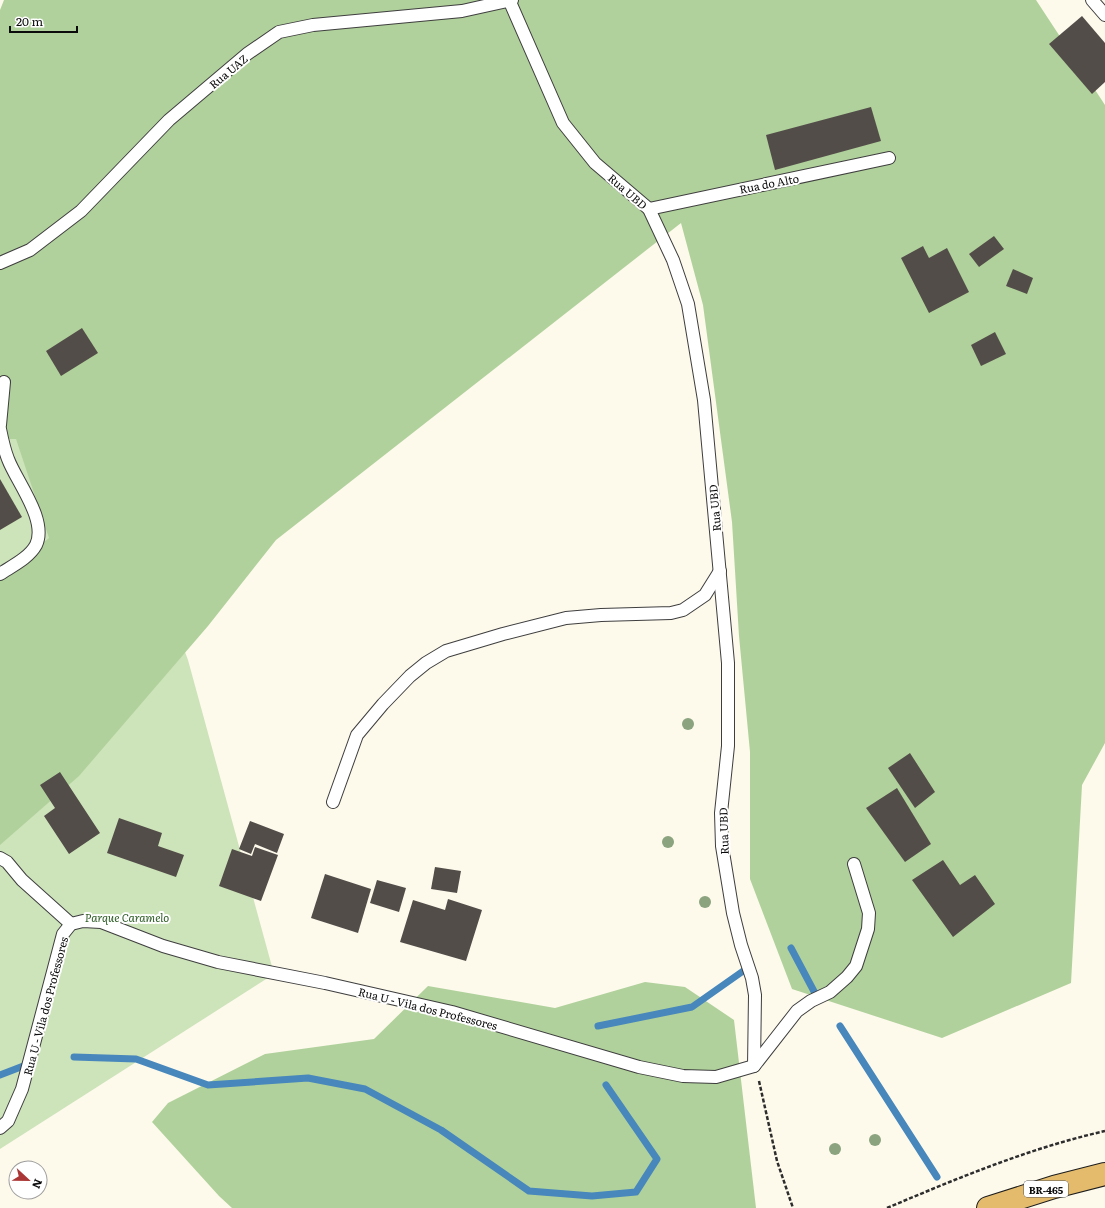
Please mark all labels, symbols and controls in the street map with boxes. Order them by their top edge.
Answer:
scale bar [10,8,77,34]
text: 20 m [16,12,43,30]
street label: Rua UAZ [205,50,251,92]
street label: Rua UBD [605,169,651,213]
street label: Rua do Alto [738,169,800,197]
street label: Rua UBD [704,484,724,532]
street label: Rua UBD [714,807,732,855]
park label: Parque Caramelo [85,909,169,925]
street label: Rua U - Vila dos Professores [19,935,71,1077]
street label: Rua U - Vila dos Professores [357,983,499,1033]
north arrow [8,1160,48,1200]
text: N [29,1177,47,1191]
road number: BR-465 [1024,1181,1068,1197]

